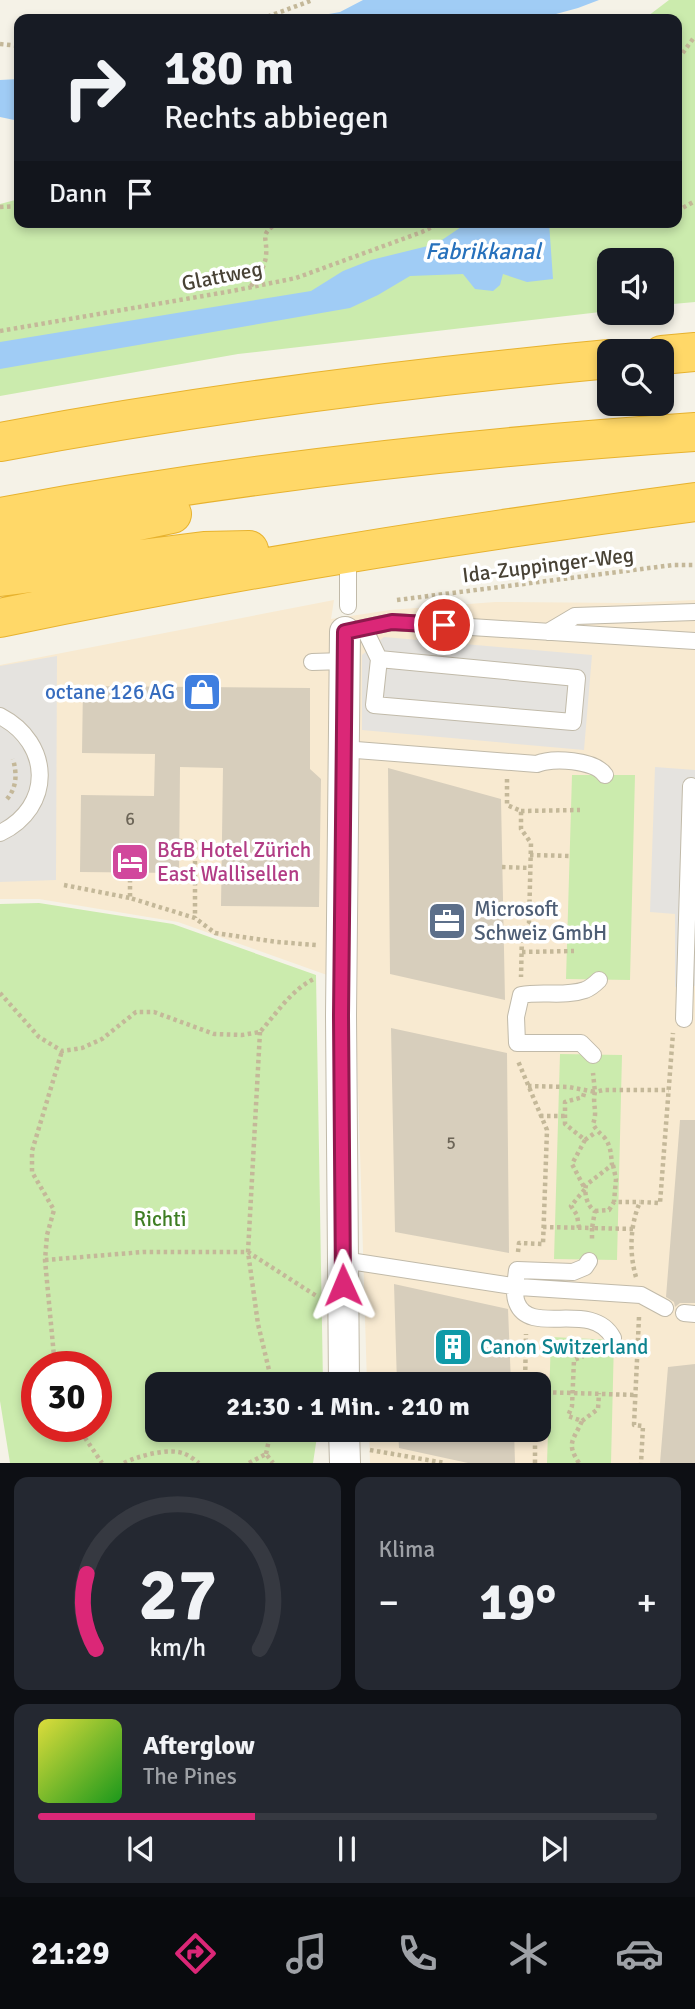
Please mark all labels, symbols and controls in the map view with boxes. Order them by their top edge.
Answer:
text: 180 m [164,38,294,98]
icon: right [49,42,140,133]
text: Rechts abbiegen [164,98,389,137]
icon: arrive [121,175,159,213]
text: Dann [49,178,107,210]
water label: Fabrikkanal [425,237,543,266]
map controls [597,248,674,416]
button: sound [597,248,674,325]
street label: Glattweg [180,255,264,297]
button: search [597,339,674,416]
street label: Ida-Zuppinger-Weg [461,542,635,588]
pin [414,595,474,655]
icon: arrive [425,606,463,644]
shop icon: octane 126 AG [181,671,223,713]
place label: octane 126 AG [45,679,175,705]
house number: 6 [125,808,135,830]
place label: B&B Hotel Zürich East Wallisellen [157,837,311,887]
hotel icon: B&B Hotel Zürich East Wallisellen [109,841,151,883]
place label: Microsoft Schweiz GmbH [474,896,607,946]
office icon: Microsoft Schweiz GmbH [426,900,468,942]
house number: 5 [446,1132,456,1154]
park label: Richti [134,1206,186,1232]
position arrow [306,1248,380,1322]
building icon: Canon Switzerland [432,1326,474,1368]
place label: Canon Switzerland [480,1334,648,1360]
speed limit sign: 30 [21,1351,112,1442]
text: 21:30 · 1 Min. · 210 m [226,1391,470,1423]
text: Klima [379,1535,435,1564]
text: 27 [138,1552,217,1641]
text: 19° [479,1570,556,1634]
text: − [379,1579,399,1626]
text: + [636,1579,657,1626]
text: km/h [149,1632,206,1663]
text: Afterglow [143,1730,255,1762]
text: The Pines [143,1762,237,1791]
icon: previous [122,1830,160,1868]
icon: pause [328,1830,366,1868]
icon: next [535,1830,573,1868]
icon: directions [171,1929,220,1978]
icon: music [282,1929,331,1978]
icon: phone [393,1929,442,1978]
icon: climate [504,1929,553,1978]
icon: car [615,1929,664,1978]
text: 21:29 [31,1934,110,1973]

